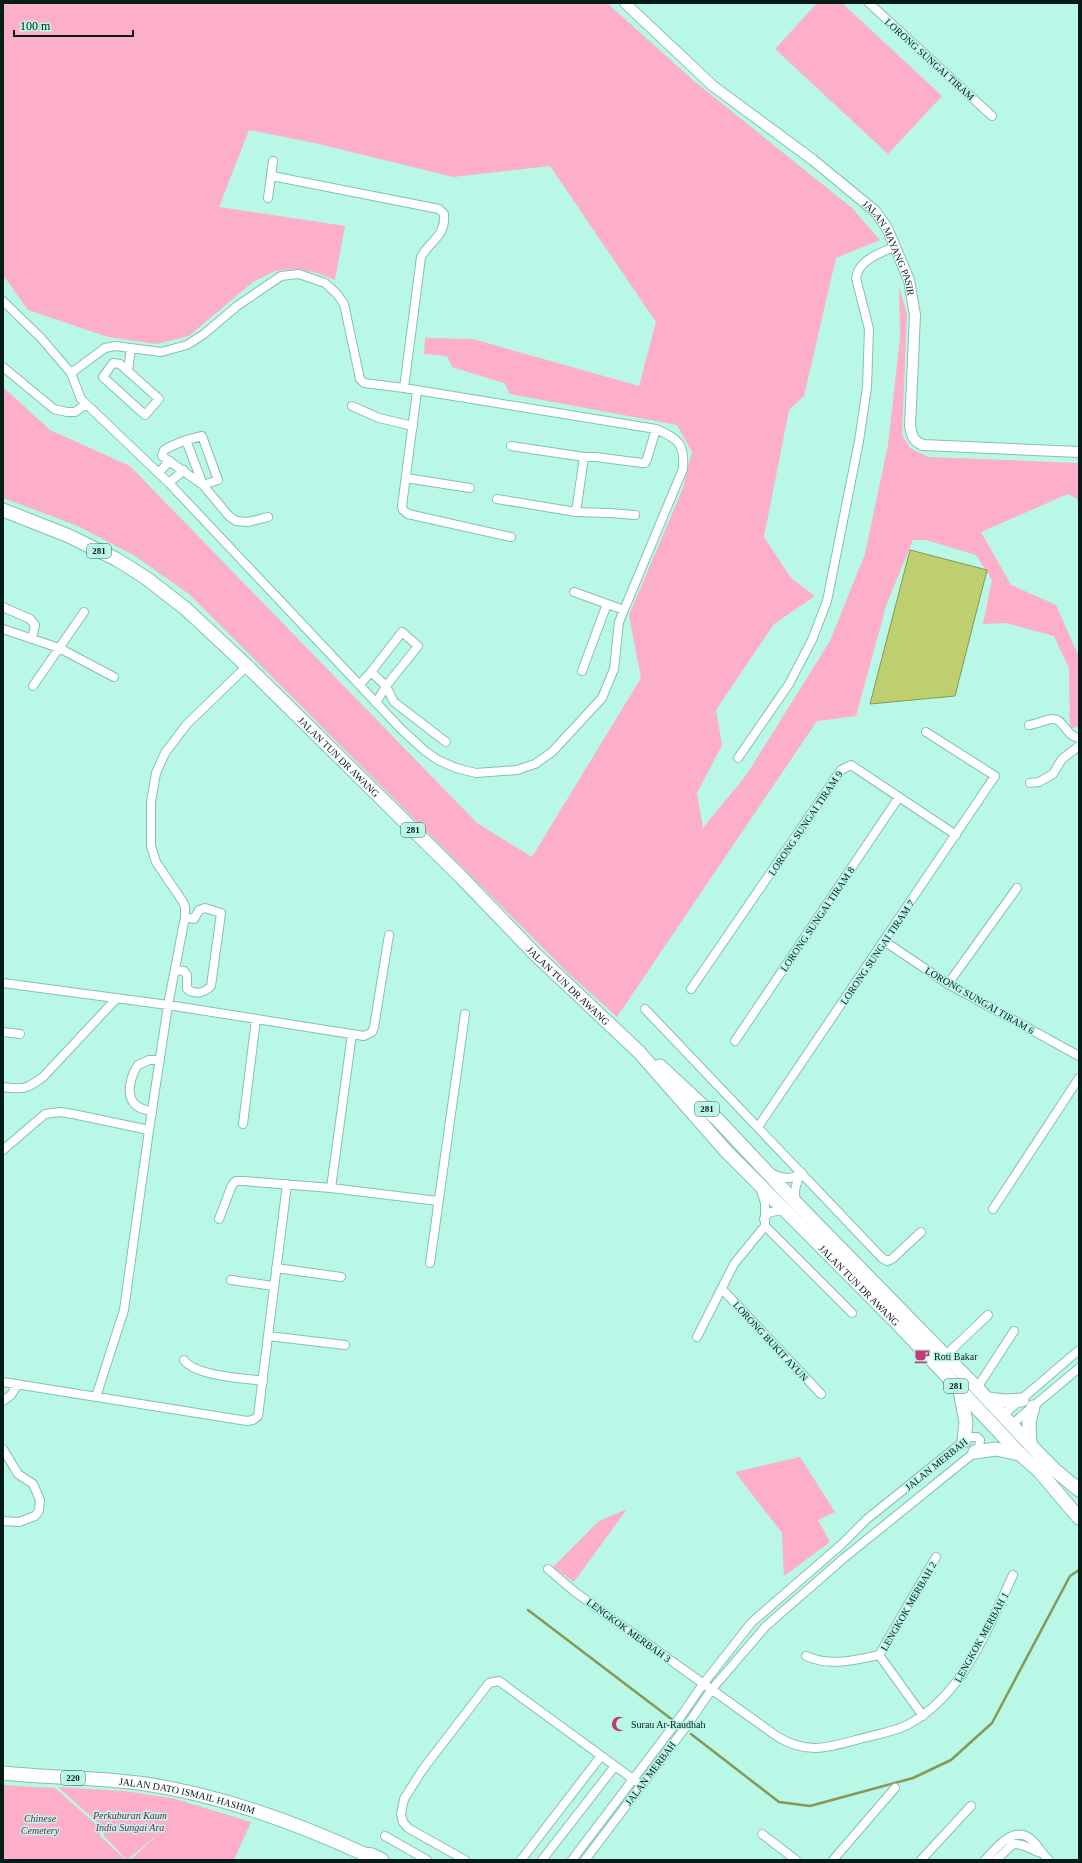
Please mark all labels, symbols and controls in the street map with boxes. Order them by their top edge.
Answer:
scale bar [14,12,133,38]
street label: LORONG SUNGAI TIRAM [883,16,977,103]
text: 100 m [20,19,51,33]
street label: JALAN MAYANG PASIR [860,198,917,297]
road number: 281 [87,544,111,558]
street label: JALAN TUN DR AWANG [296,715,381,799]
street label: LORONG SUNGAI TIRAM 9 [766,769,845,878]
road number: 281 [401,823,425,837]
street label: LORONG SUNGAI TIRAM 8 [778,865,857,974]
street label: LORONG SUNGAI TIRAM 7 [838,898,917,1007]
street label: JALAN TUN DR AWANG [524,944,612,1027]
street label: LORONG SUNGAI TIRAM 6 [923,965,1036,1036]
road number: 281 [695,1102,719,1116]
street label: JALAN TUN DR AWANG [817,1243,901,1328]
street label: LORONG BUKIT AYUN [731,1299,810,1383]
cafe icon: Roti Bakar [913,1347,931,1365]
place label: Roti Bakar [934,1351,978,1362]
road number: 281 [944,1379,968,1393]
street label: JALAN MERBAH [903,1436,970,1493]
street label: LENGKOK MERBAH 2 [878,1560,938,1653]
street label: LENGKOK MERBAH 1 [952,1590,1011,1684]
street label: LENGKOK MERBAH 3 [585,1596,673,1665]
mosque icon: Surau Ar-Raudhah [610,1715,628,1733]
place label: Surau Ar-Raudhah [631,1719,706,1730]
street label: JALAN MERBAH [623,1739,678,1807]
road number: 220 [61,1771,85,1785]
street label: JALAN DATO ISMAIL HASHIM [118,1776,257,1816]
park label: Perkuburan Kaum India Sungai Ara [92,1810,167,1833]
park label: Chinese Cemetery [21,1813,60,1836]

